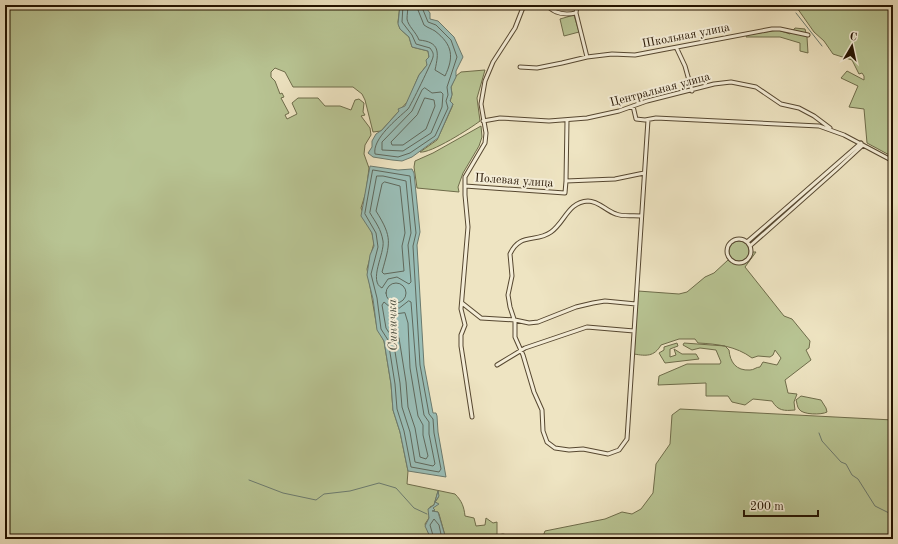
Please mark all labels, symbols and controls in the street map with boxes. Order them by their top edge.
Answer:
street label: Школьная улица [641,22,731,50]
north arrow [832,26,872,66]
text: С [849,32,858,44]
street label: Центральная улица [609,71,712,109]
street label: Полевая улица [474,172,554,190]
water label: Синичка [386,299,400,351]
scale bar [744,492,818,518]
text: 200 m [750,501,784,513]

